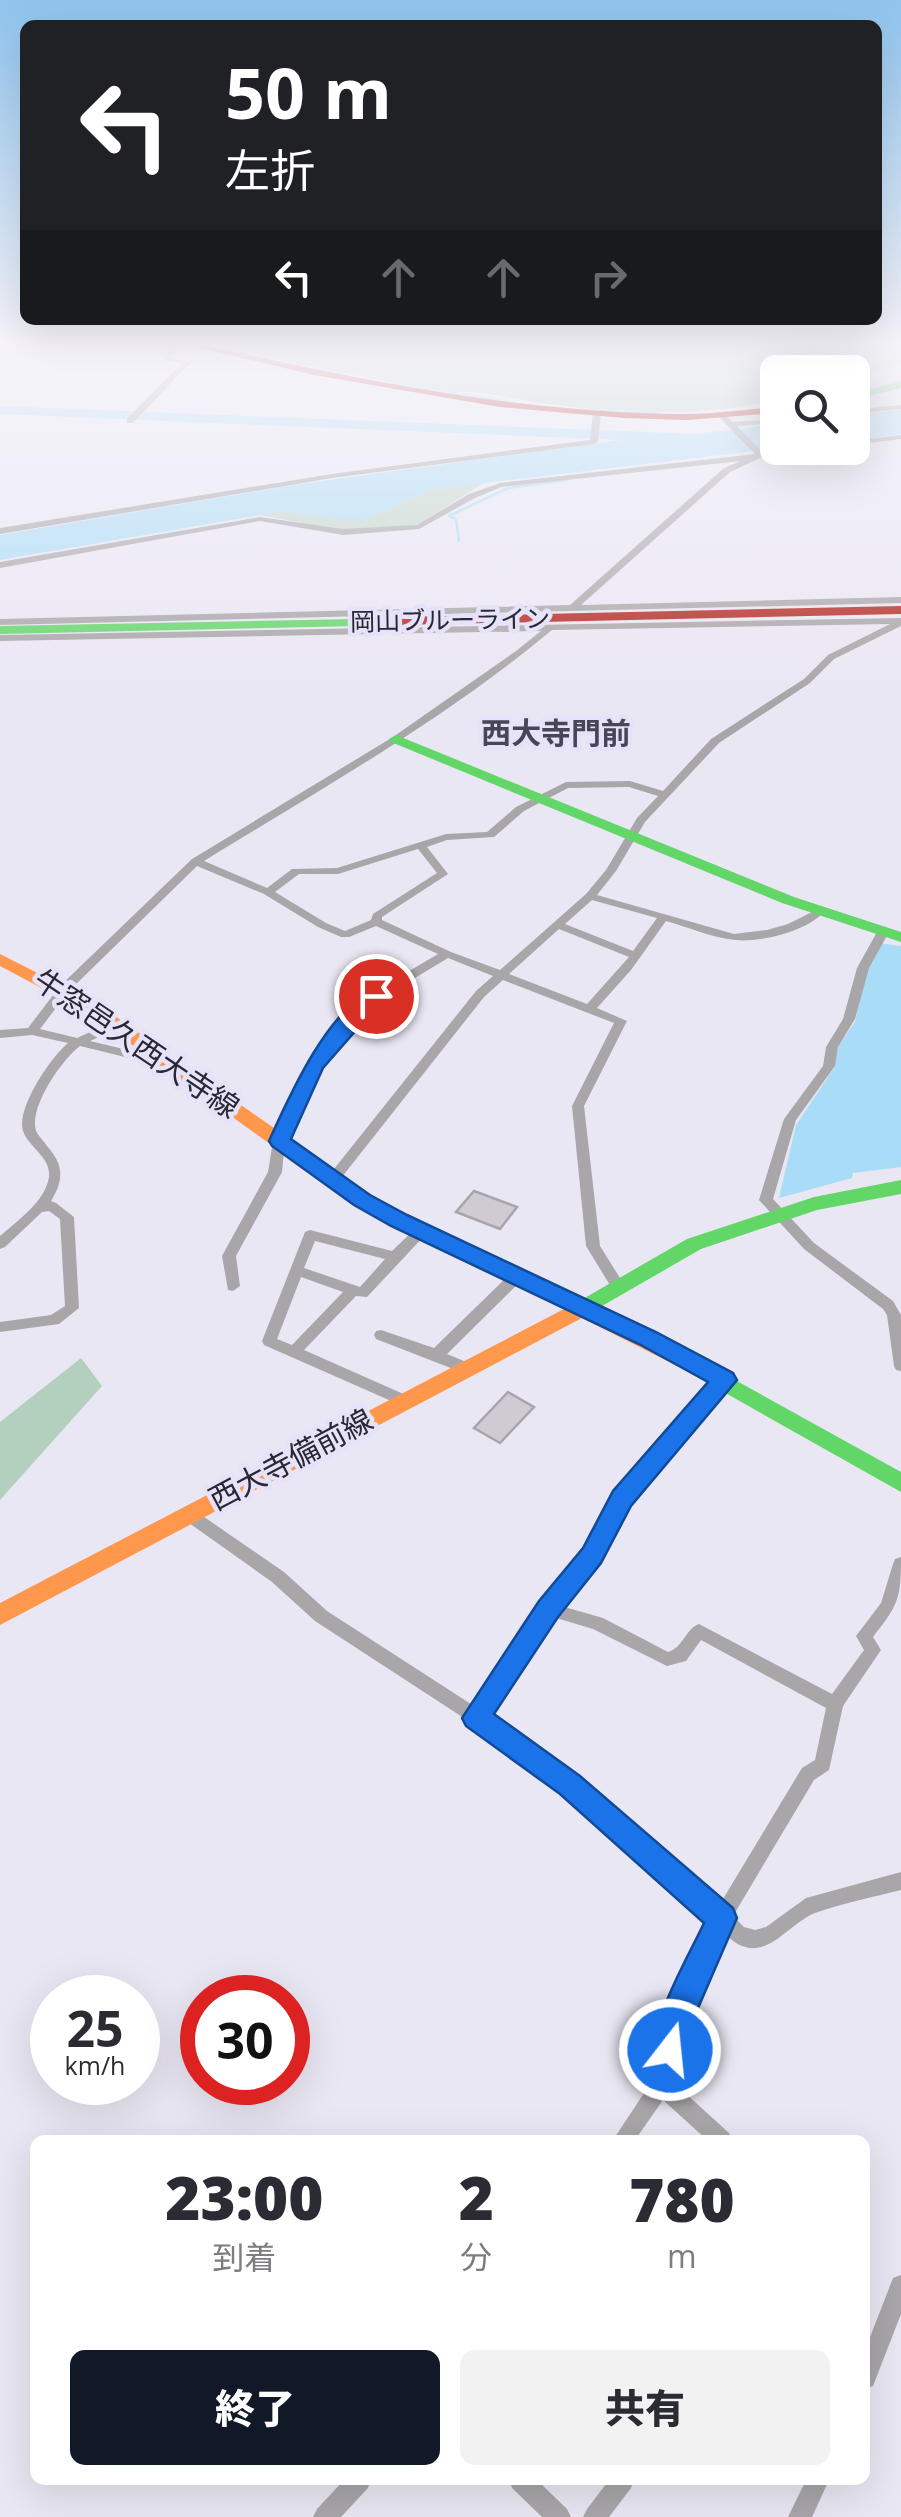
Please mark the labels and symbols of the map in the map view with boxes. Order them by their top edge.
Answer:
street label: 岡山ブルーライン [350,600,550,638]
district label: 西大寺門前 [481,712,631,753]
pin [334,954,419,1039]
street label: 牛窓邑久西大寺線 [26,959,248,1127]
street label: 西大寺備前線 [201,1398,379,1519]
speed limit sign: 30 [180,1975,310,2105]
position arrow [618,1998,722,2102]

